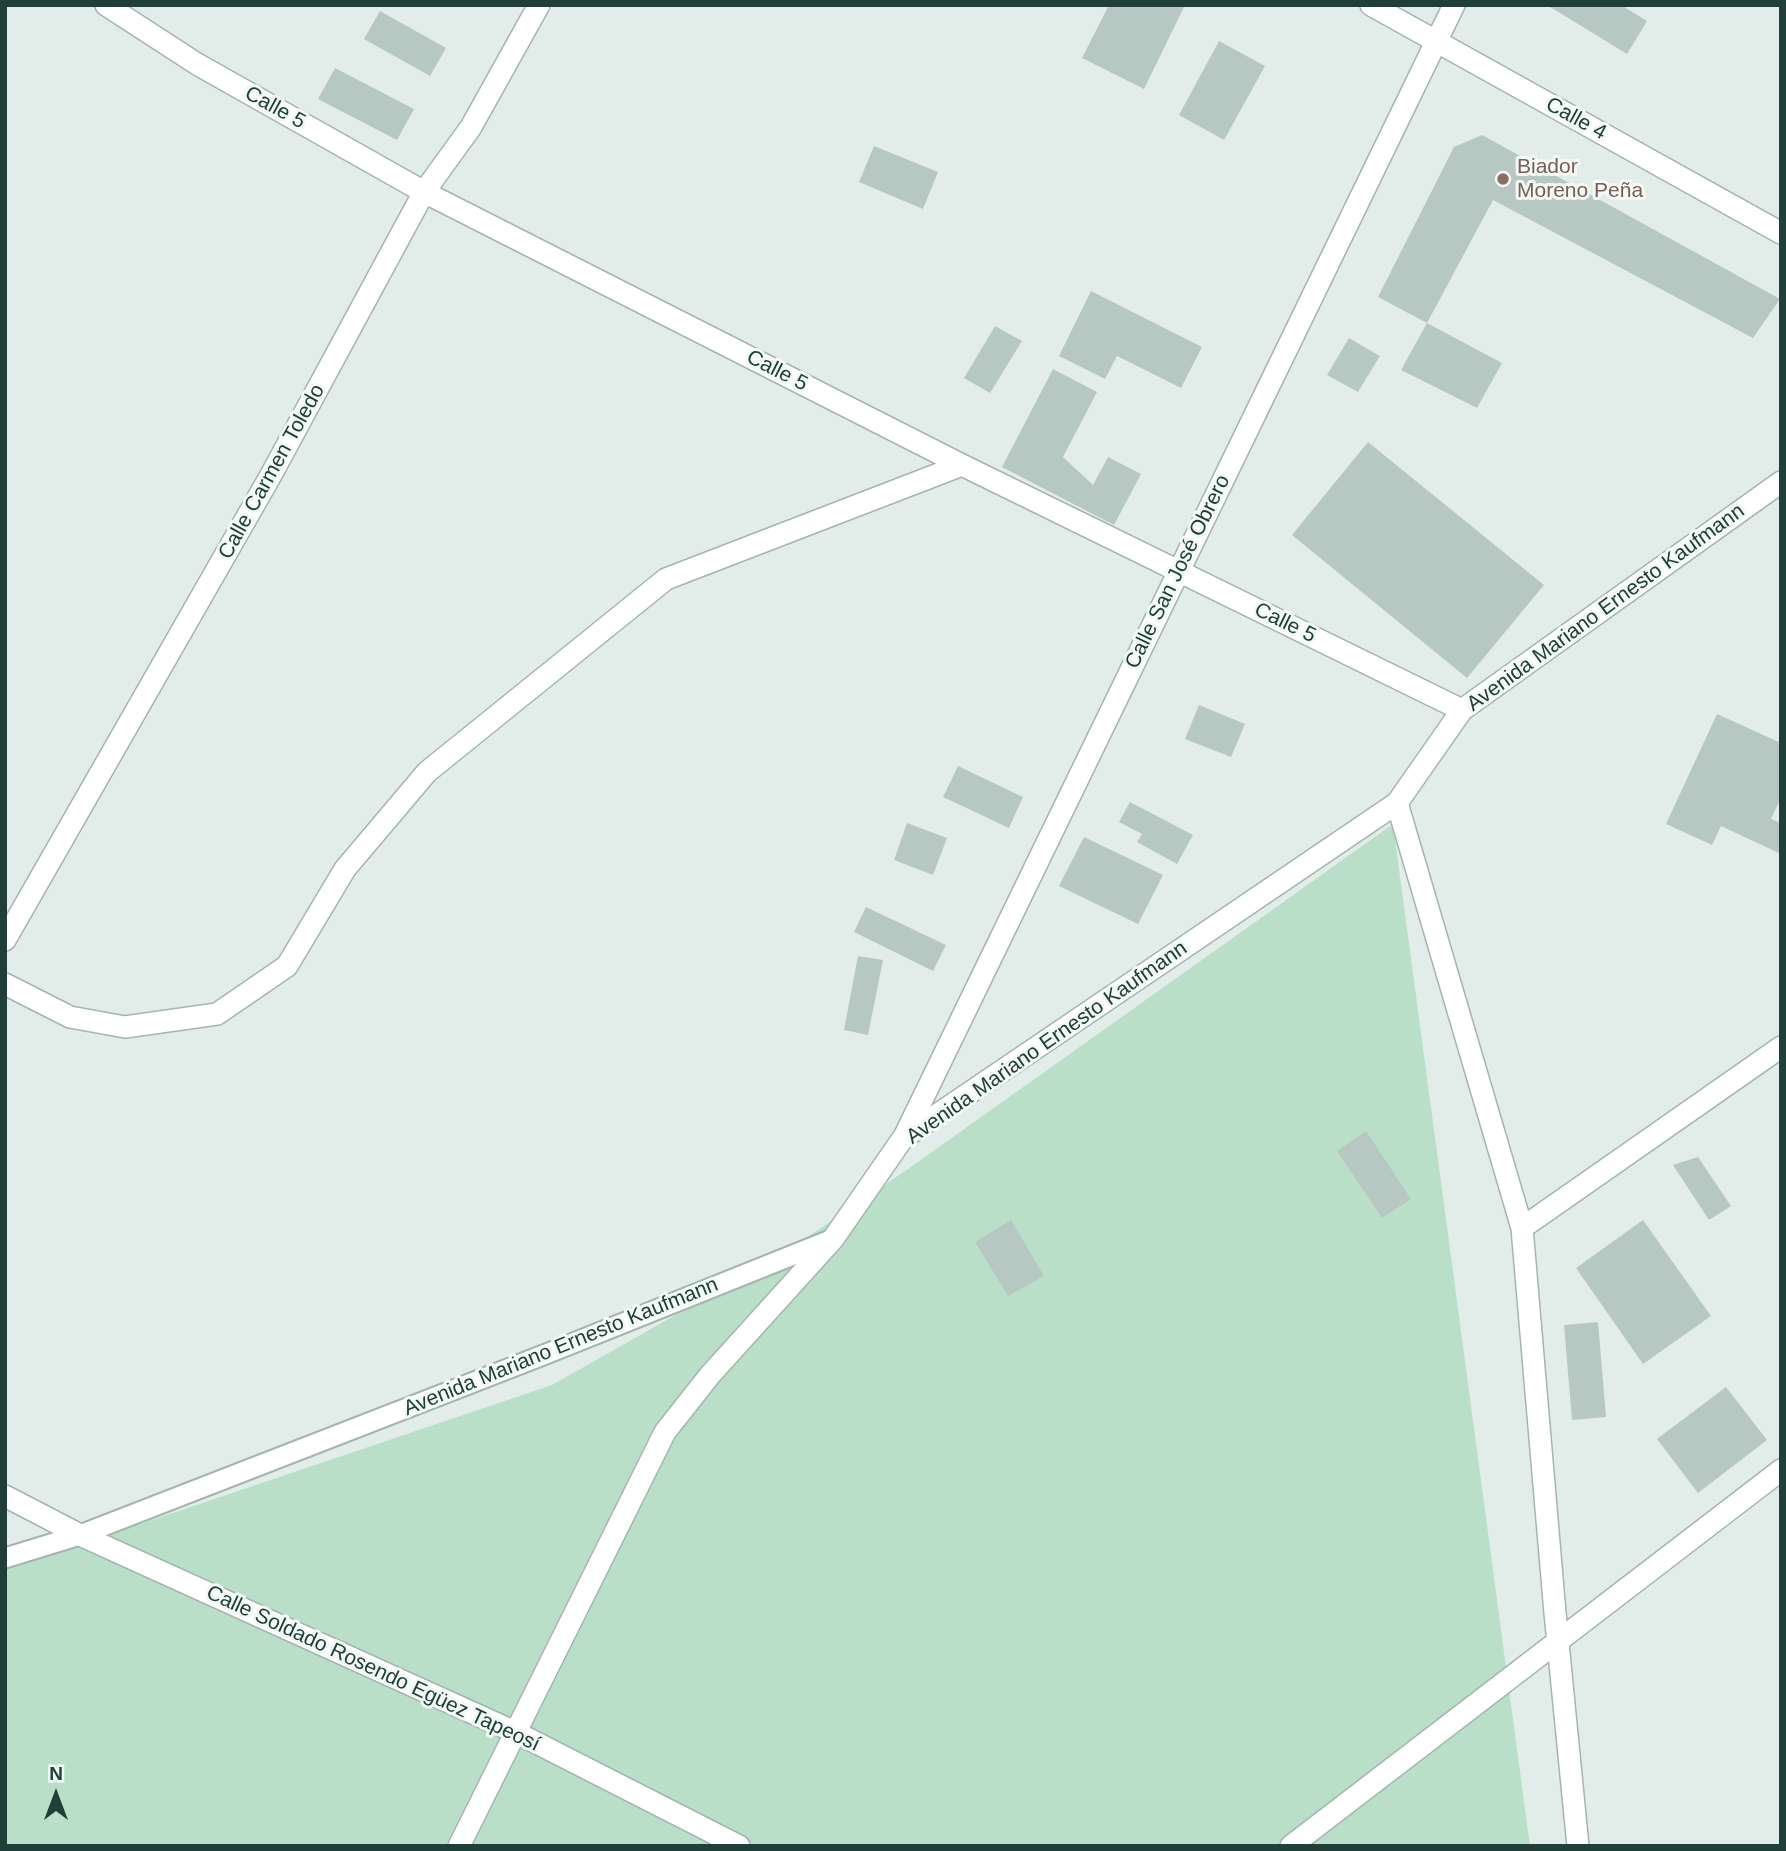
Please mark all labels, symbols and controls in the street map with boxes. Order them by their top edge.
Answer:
street label: Calle 5 [240,81,310,135]
street label: Calle 4 [1541,92,1611,146]
place label: Biador Moreno Peña [1517,154,1643,204]
marker: Biador Moreno Peña [1495,171,1511,187]
street label: Calle 5 [742,345,812,397]
street label: Calle Carmen Toledo [213,380,331,564]
street label: Calle San José Obrero [1120,471,1236,673]
street label: Avenida Mariano Ernesto Kaufmann [1462,499,1750,717]
street label: Calle 5 [1250,597,1320,649]
street label: Avenida Mariano Ernesto Kaufmann [902,936,1192,1150]
street label: Avenida Mariano Ernesto Kaufmann [400,1272,722,1422]
street label: Calle Soldado Rosendo Egüez Tapeosí [202,1580,544,1758]
north arrow [21,1760,91,1830]
text: N [49,1763,63,1784]

